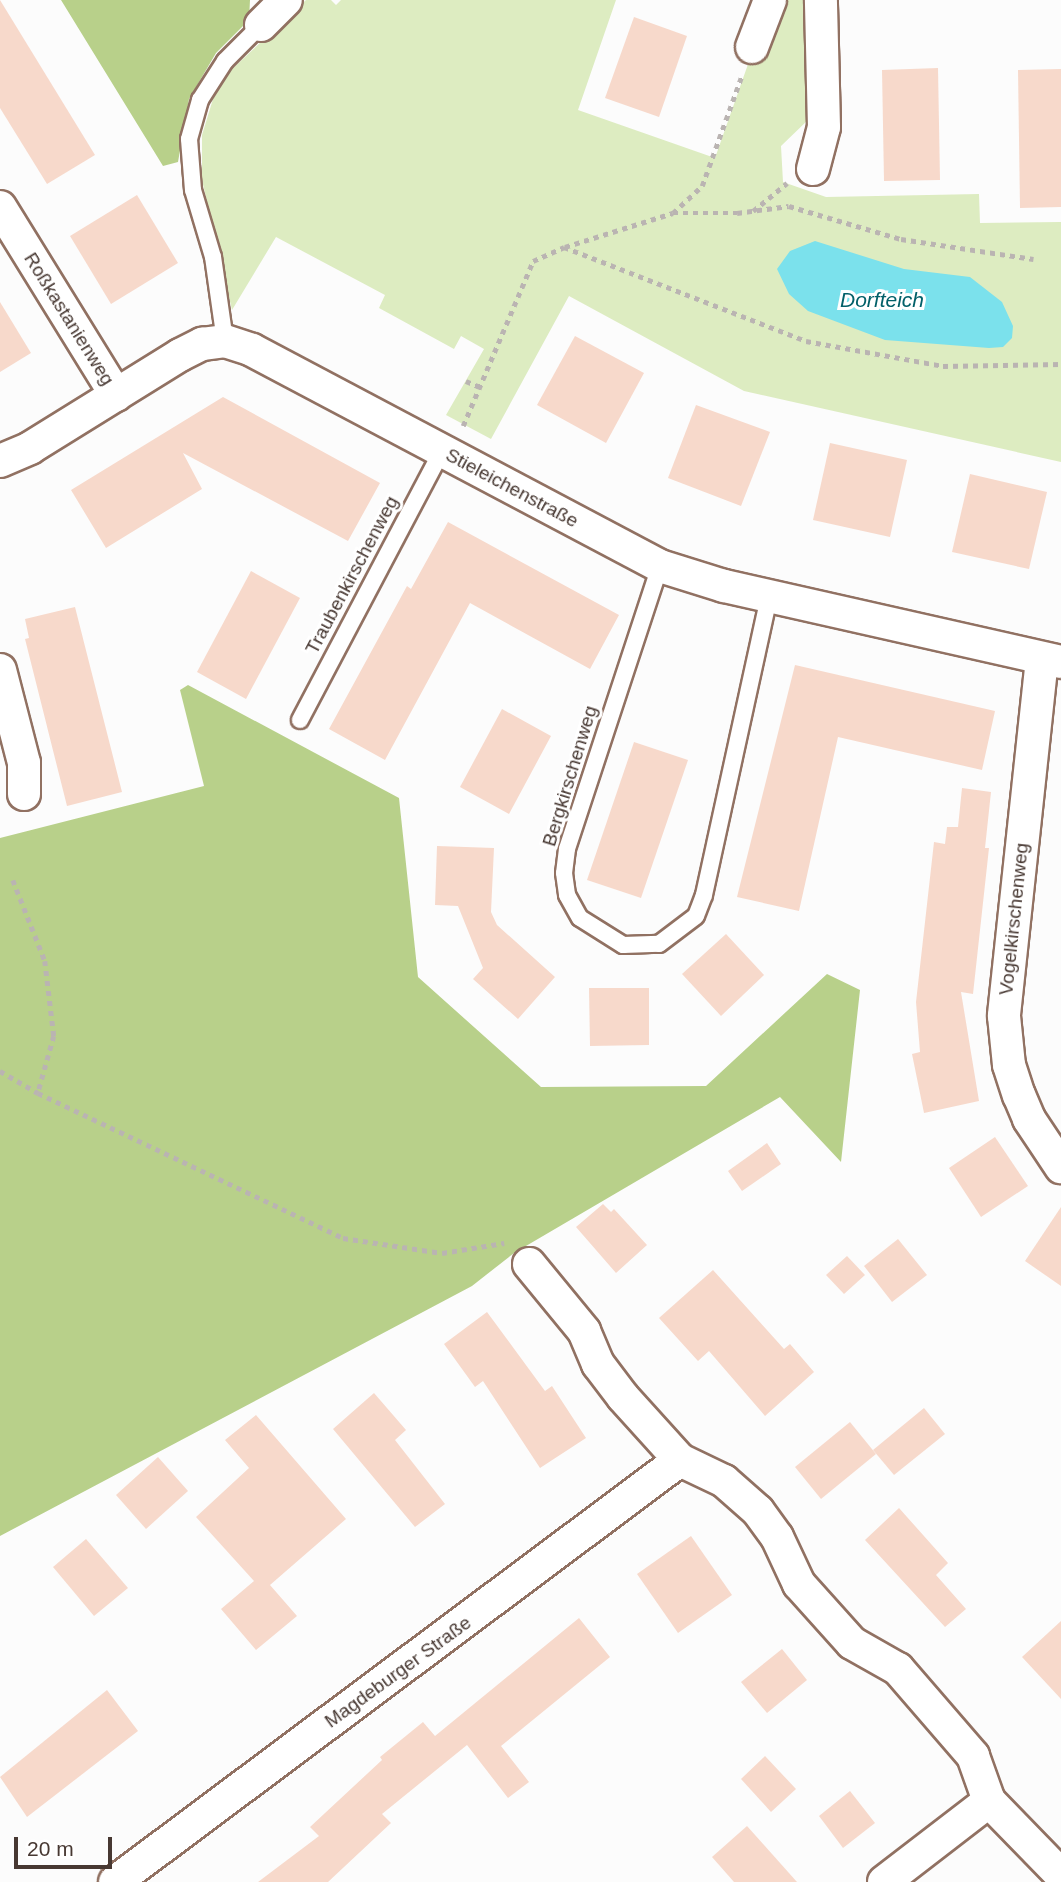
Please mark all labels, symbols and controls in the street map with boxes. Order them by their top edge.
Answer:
street label: Roßkastanienweg [19,248,119,390]
water label: Dorfteich [840,287,924,313]
street label: Stieleichenstraße [442,443,582,533]
street label: Traubenkirschenweg [301,492,403,658]
street label: Bergkirschenweg [538,703,602,849]
street label: Vogelkirschenweg [995,842,1033,996]
street label: Magdeburger Straße [320,1611,476,1733]
scale bar [18,1822,116,1866]
text: 20 m [27,1837,74,1860]

